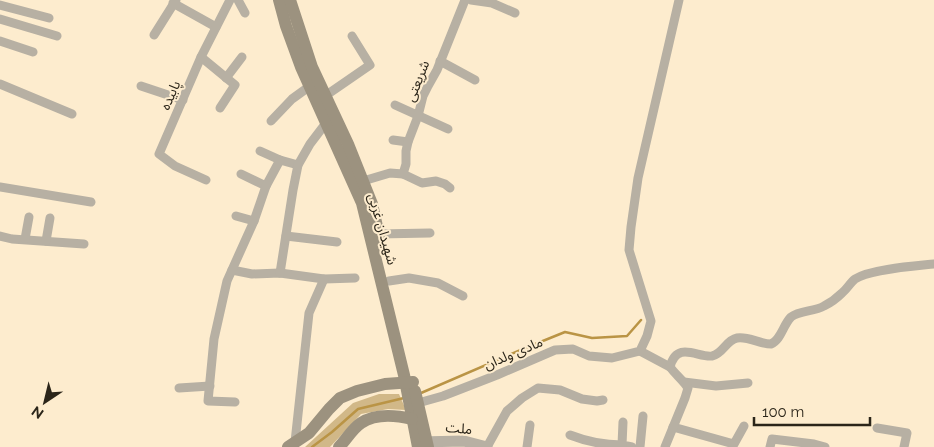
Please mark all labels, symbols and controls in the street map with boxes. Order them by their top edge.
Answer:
street label: شریعتی [402,58,433,104]
street label: پابیده [157,78,185,113]
street label: شهیدان غربی [364,191,401,267]
street label: مادی ولدان [481,333,545,374]
north arrow [20,377,70,427]
scale bar [754,394,870,426]
text: N [29,403,47,422]
text: 100 m [762,403,804,421]
street label: ملت [445,419,473,437]

